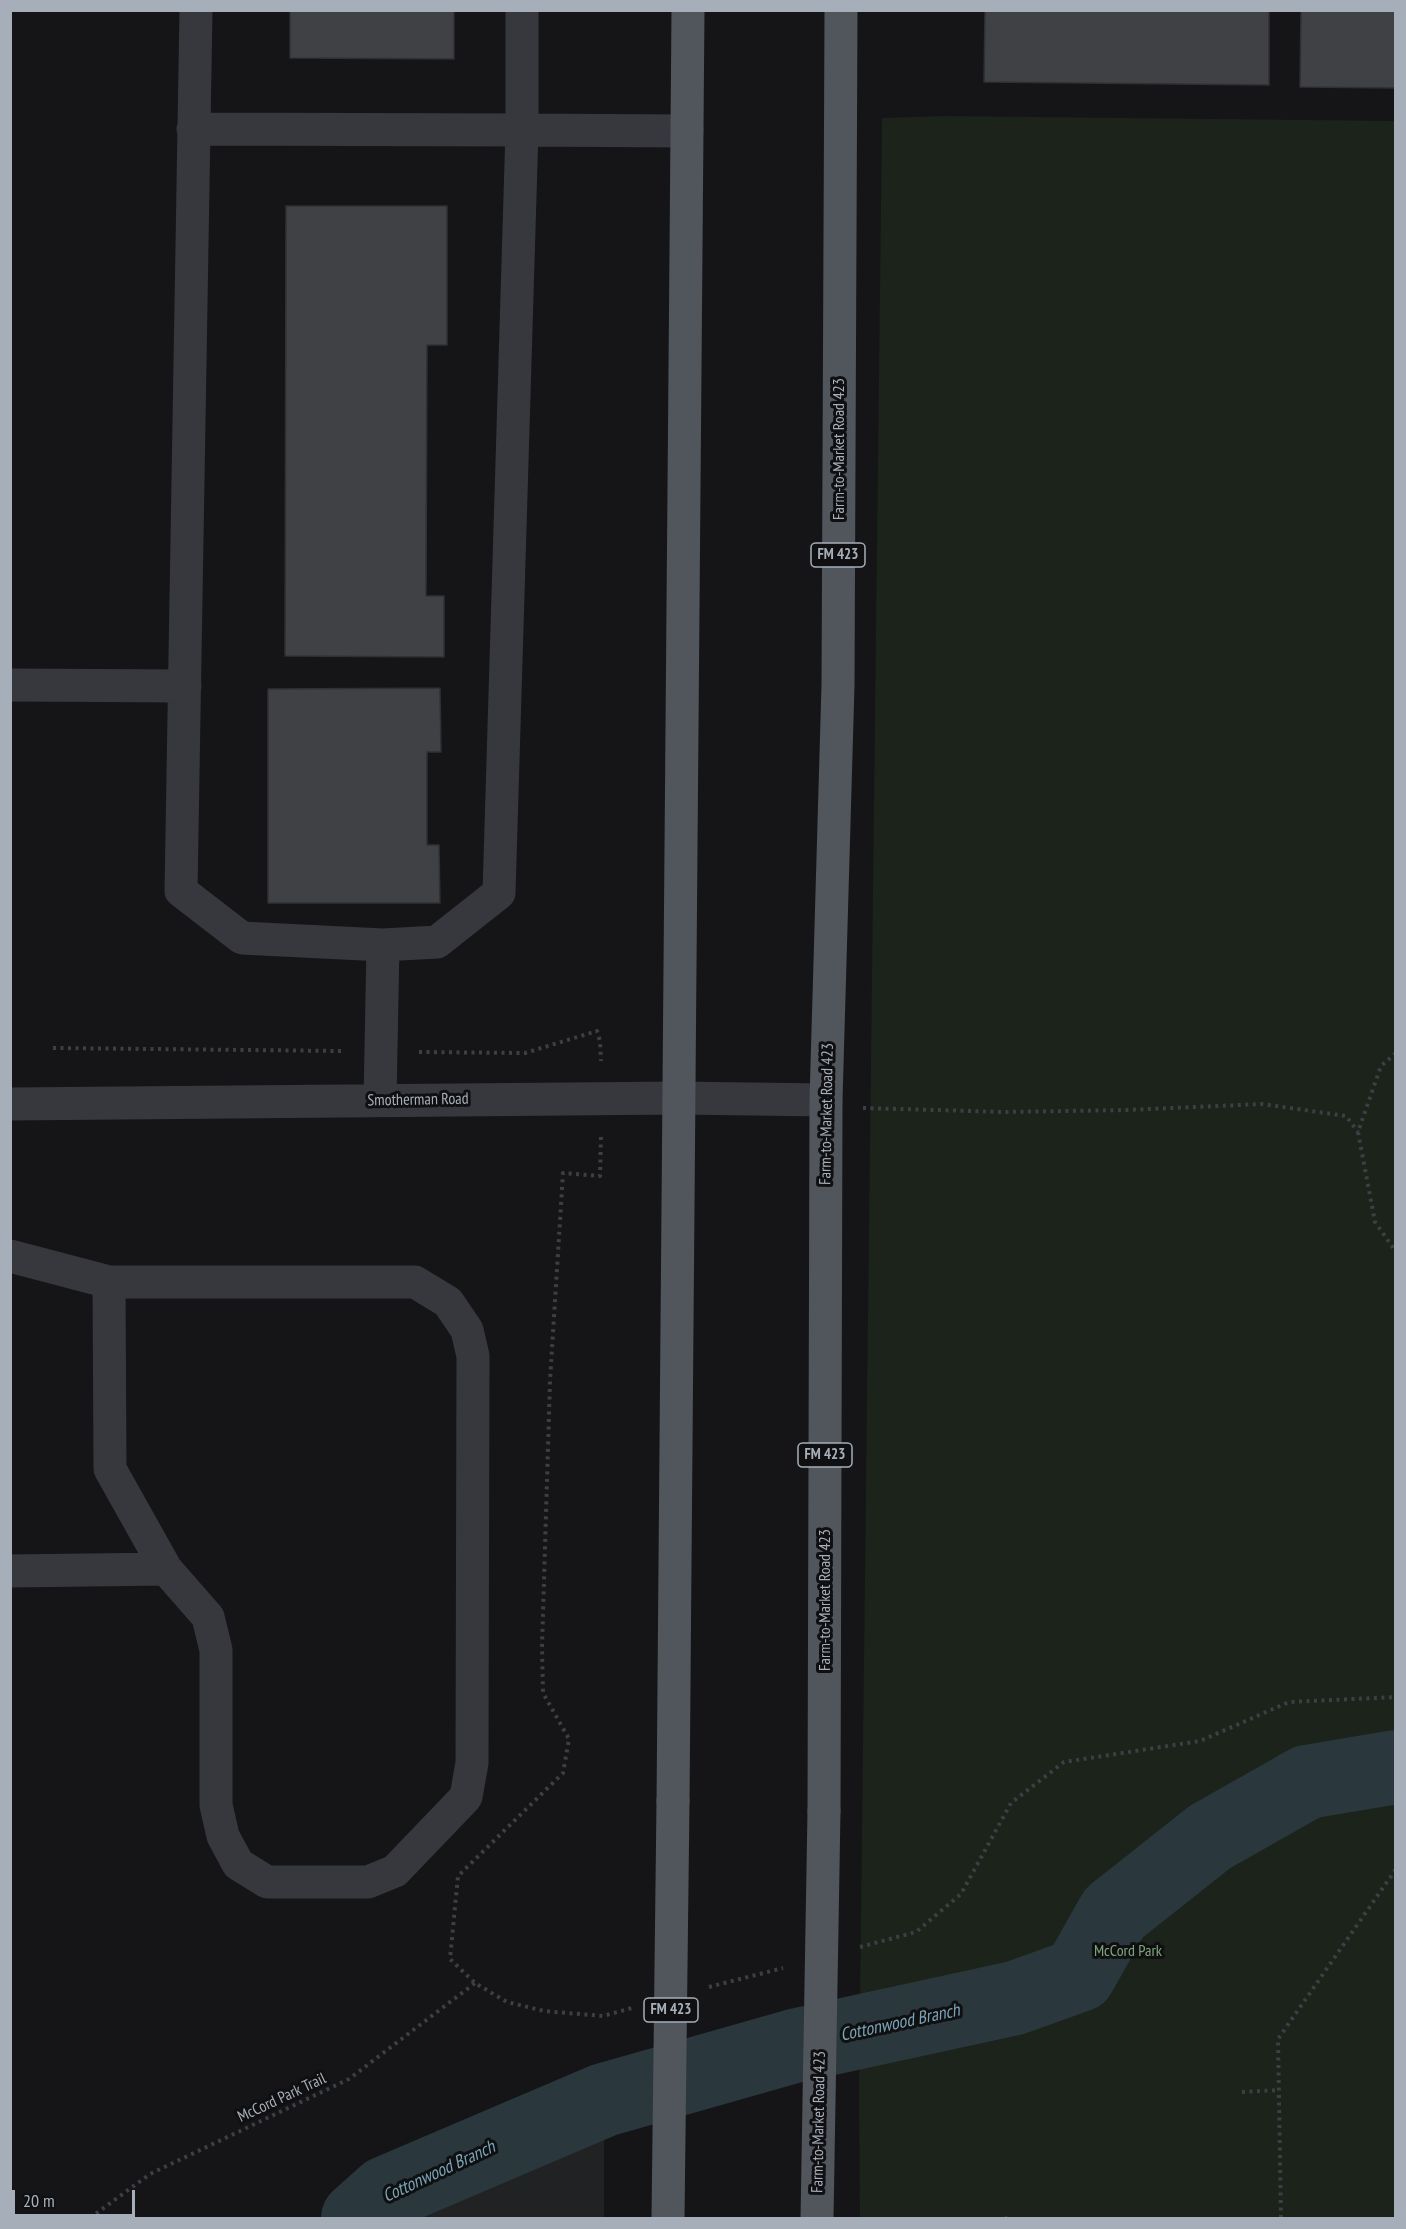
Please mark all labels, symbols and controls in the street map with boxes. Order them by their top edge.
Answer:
street label: Farm-to-Market Road 423 [829,378,849,520]
road number: FM 423 [811,543,865,567]
street label: Farm-to-Market Road 423 [816,1043,838,1185]
street label: Smotherman Road [367,1090,469,1110]
road number: FM 423 [798,1443,852,1467]
street label: Farm-to-Market Road 423 [815,1529,835,1671]
park label: McCord Park [1094,1941,1162,1961]
road number: FM 423 [644,1998,698,2022]
water label: Cottonwood Branch [838,2000,962,2046]
street label: Farm-to-Market Road 423 [808,2051,830,2193]
street label: McCord Park Trail [235,2069,329,2127]
water label: Cottonwood Branch [379,2137,499,2207]
scale bar [15,2178,138,2216]
text: 20 m [23,2189,55,2212]

